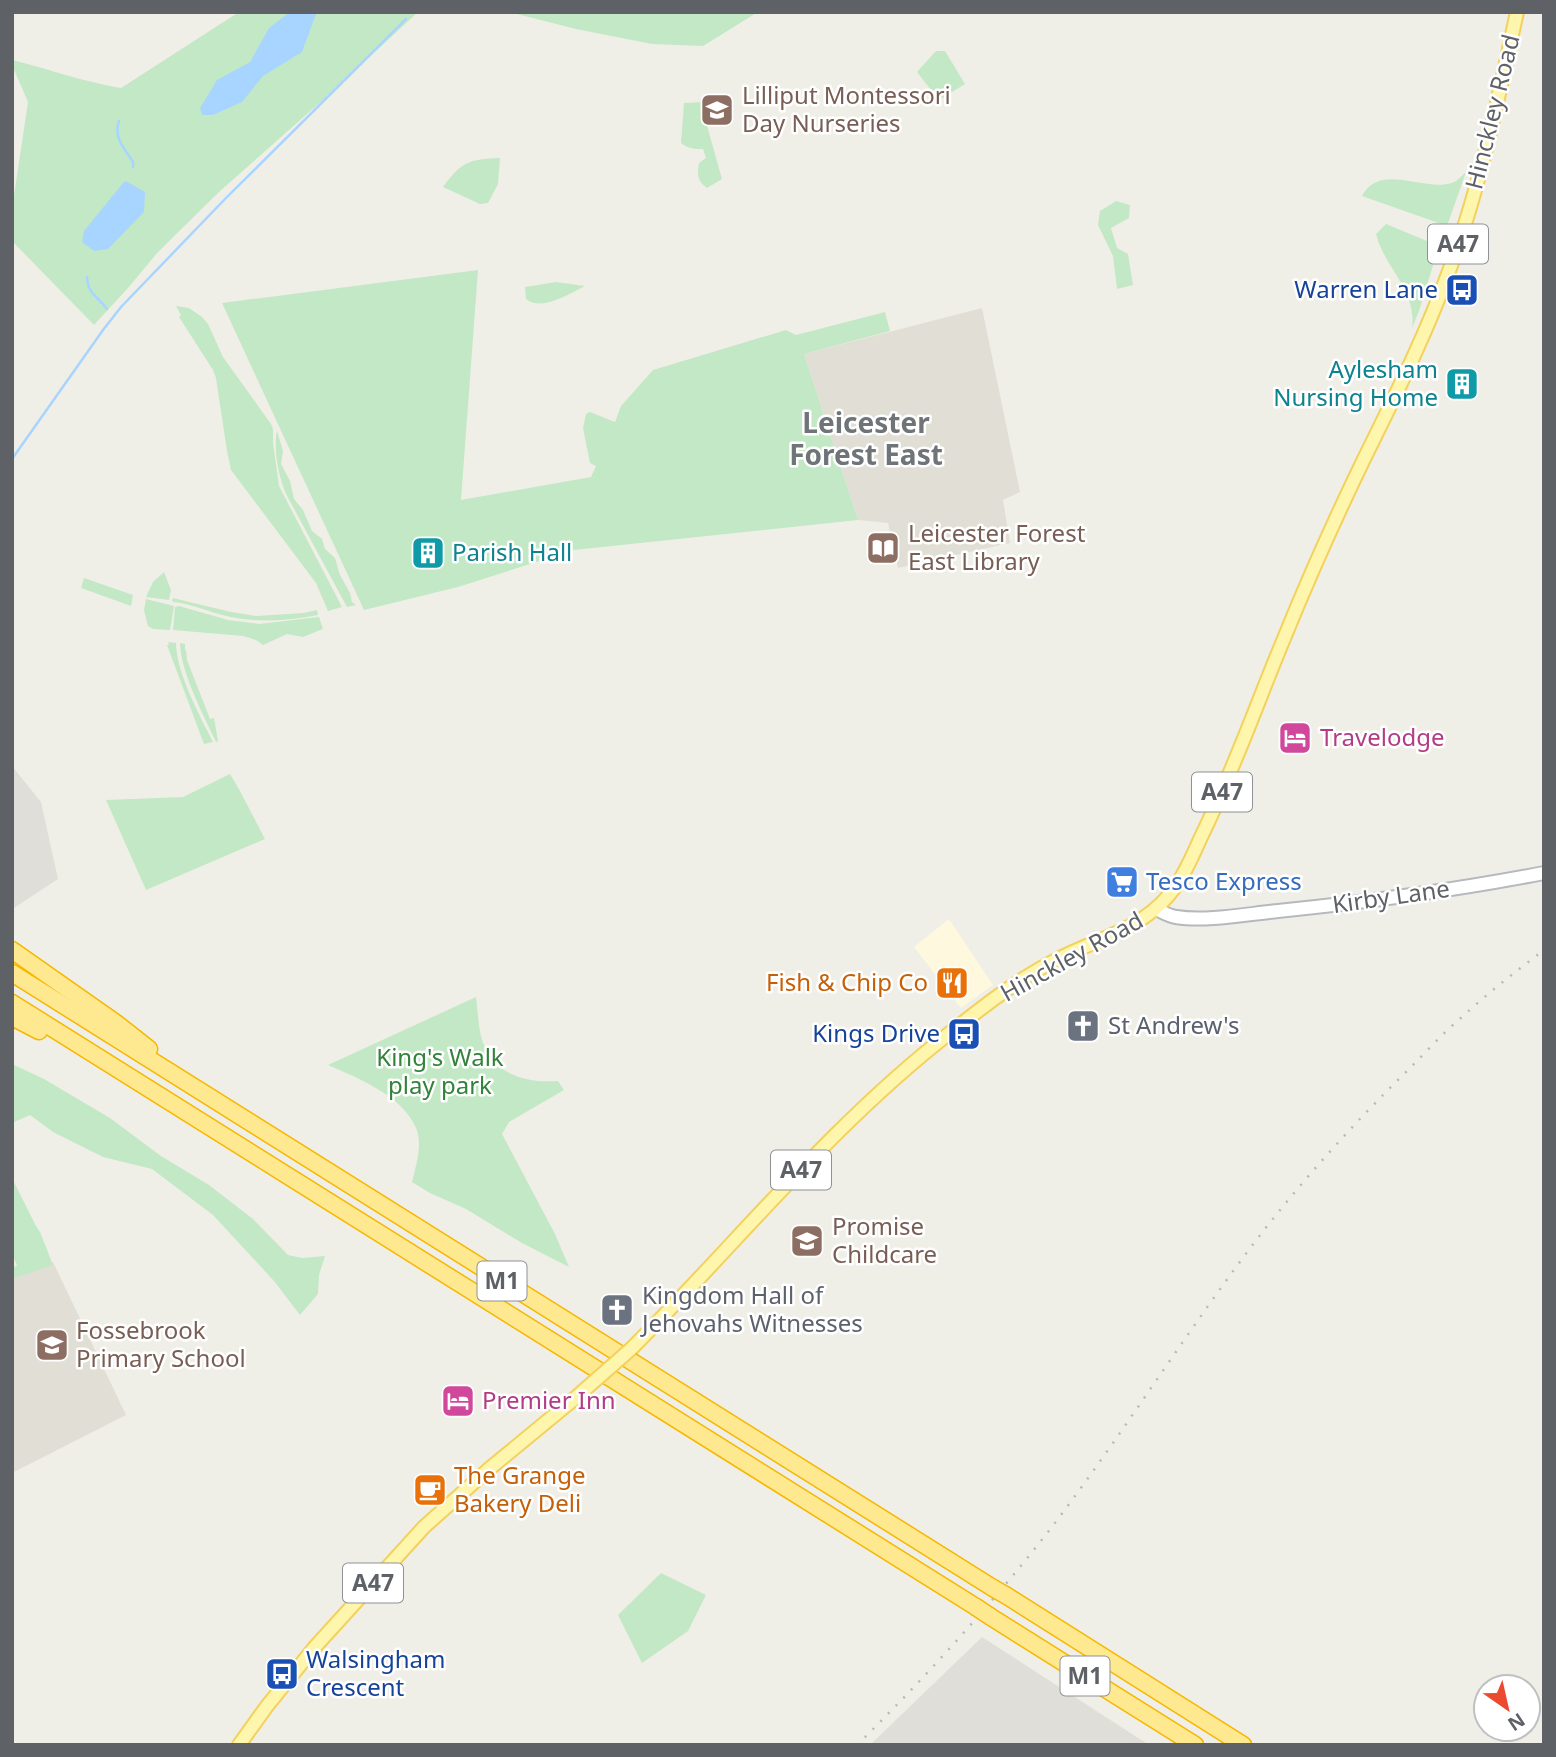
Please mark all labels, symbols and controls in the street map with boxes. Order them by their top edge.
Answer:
street label: Hinckley Road [1456,31,1527,193]
place label: Lilliput Montessori Day Nurseries [742,78,951,139]
school or university icon: Lilliput Montessori Day Nurseries [698,91,736,129]
road number: A47 [1428,224,1488,264]
bus stop icon: Warren Lane [1443,271,1481,309]
place label: Warren Lane [1294,272,1438,305]
place label: Aylesham Nursing Home [1273,352,1438,413]
building icon: Aylesham Nursing Home [1443,365,1481,403]
district label: Leicester Forest East [789,403,943,473]
place label: Leicester Forest East Library [908,516,1086,577]
library icon: Leicester Forest East Library [864,529,902,567]
building icon: Parish Hall [409,534,447,572]
place label: Parish Hall [452,535,572,568]
hotel icon: Travelodge [1276,719,1314,757]
place label: Travelodge [1320,720,1445,753]
road number: A47 [1192,772,1252,812]
supermarket icon: Tesco Express [1103,863,1141,901]
place label: Tesco Express [1146,864,1302,897]
street label: Kirby Lane [1330,871,1452,920]
street label: Hinckley Road [994,903,1149,1009]
restaurant icon: Fish & Chip Co [933,964,971,1002]
place label: Fish & Chip Co [766,965,928,998]
church icon: St Andrew's [1064,1007,1102,1045]
place label: St Andrew's [1108,1008,1240,1041]
bus stop icon: Kings Drive [945,1015,983,1053]
place label: Kings Drive [812,1016,940,1049]
park label: King's Walk play park [376,1040,504,1101]
road number: A47 [771,1150,831,1190]
place label: Promise Childcare [832,1209,937,1270]
school or university icon: Promise Childcare [788,1222,826,1260]
road number: M1 [477,1262,526,1300]
place label: Kingdom Hall of Jehovahs Witnesses [640,1278,863,1339]
church icon: Kingdom Hall of Jehovahs Witnesses [598,1291,636,1329]
place label: Fossebrook Primary School [76,1313,246,1374]
school or university icon: Fossebrook Primary School [33,1326,71,1364]
hotel icon: Premier Inn [439,1382,477,1420]
place label: Premier Inn [482,1383,616,1416]
place label: The Grange Bakery Deli [454,1458,585,1519]
cafe icon: The Grange Bakery Deli [411,1471,449,1509]
road number: A47 [343,1564,403,1602]
place label: Walsingham Crescent [306,1642,446,1703]
bus stop icon: Walsingham Crescent [263,1655,301,1693]
road number: M1 [1060,1656,1110,1695]
north arrow [1472,1673,1542,1743]
text: N [1503,1707,1530,1737]

